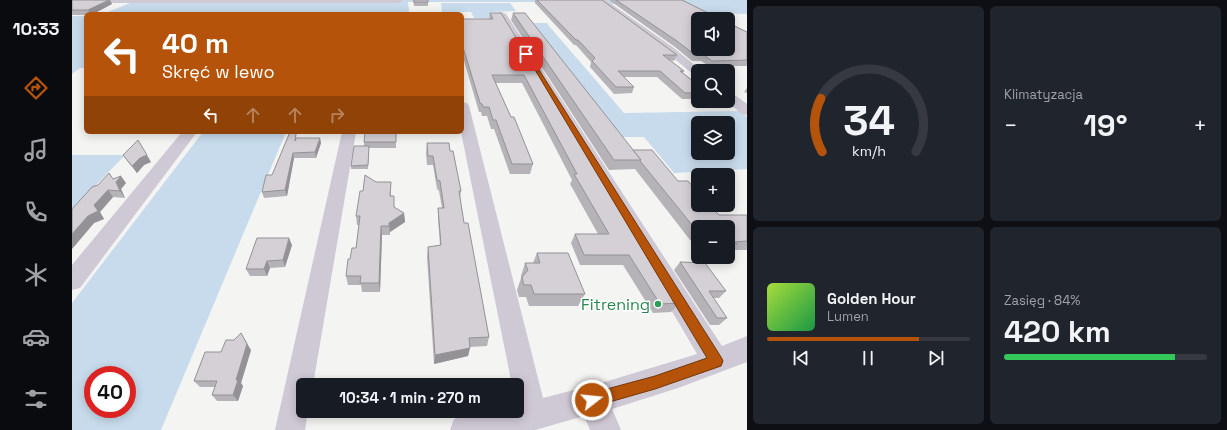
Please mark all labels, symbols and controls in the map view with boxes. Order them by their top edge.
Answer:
map controls [691,12,735,264]
button: sound [691,12,735,56]
text: 10:33 [12,17,60,40]
text: 40 m [162,25,229,61]
icon: left [96,28,148,80]
pin [509,37,543,71]
icon: arrive [515,43,537,65]
text: Skręć w lewo [162,60,275,83]
button: search [691,64,735,108]
icon: directions [22,74,50,102]
text: Klimatyzacja [1004,86,1083,103]
text: 34 [843,93,894,146]
icon: left [200,104,222,126]
icon: ahead [242,104,264,126]
icon: ahead [284,104,306,126]
icon: right [326,104,348,126]
text: 19° [1084,106,1127,145]
text: − [1004,111,1018,139]
text: + [1193,111,1207,139]
button: layers [691,116,735,160]
icon: music [22,136,50,164]
text: km/h [851,141,886,159]
button: + [691,168,735,212]
icon: phone [22,198,50,226]
button: − [691,220,735,264]
icon: climate [22,261,50,289]
text: Golden Hour [827,289,916,308]
text: Zasięg · 84% [1004,292,1080,309]
place label: Fitrening [581,294,650,315]
marker: Fitrening [653,299,663,309]
text: Lumen [827,308,869,325]
text: 420 km [1004,312,1111,351]
icon: car [22,323,50,351]
icon: previous [790,347,812,369]
icon: pause [857,347,879,369]
icon: next [925,347,947,369]
speed limit sign: 40 [84,366,136,418]
position arrow [571,379,613,421]
icon: filters [22,385,50,413]
text: 10:34 · 1 min · 270 m [339,388,481,407]

